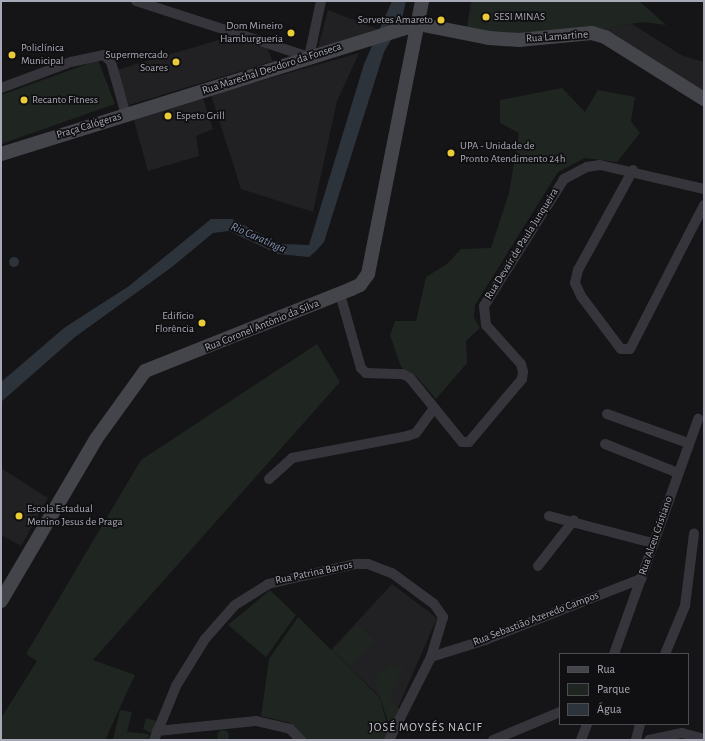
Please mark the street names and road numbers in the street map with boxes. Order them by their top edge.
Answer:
street label: Rua Lamartine [526,28,588,46]
street label: Rua Marechal Deodoro da Fonseca [201,40,343,98]
street label: Praça Calógeras [55,110,123,142]
street label: Rua Devair de Paula Junqueira [482,186,562,302]
street label: Rua Coronel Antônio da Silva [203,297,321,355]
street label: Rua Alceu Cristiano [636,495,676,577]
street label: Rua Patrina Barros [274,558,354,588]
street label: Rua Sebastião Azeredo Campos [471,589,601,649]

